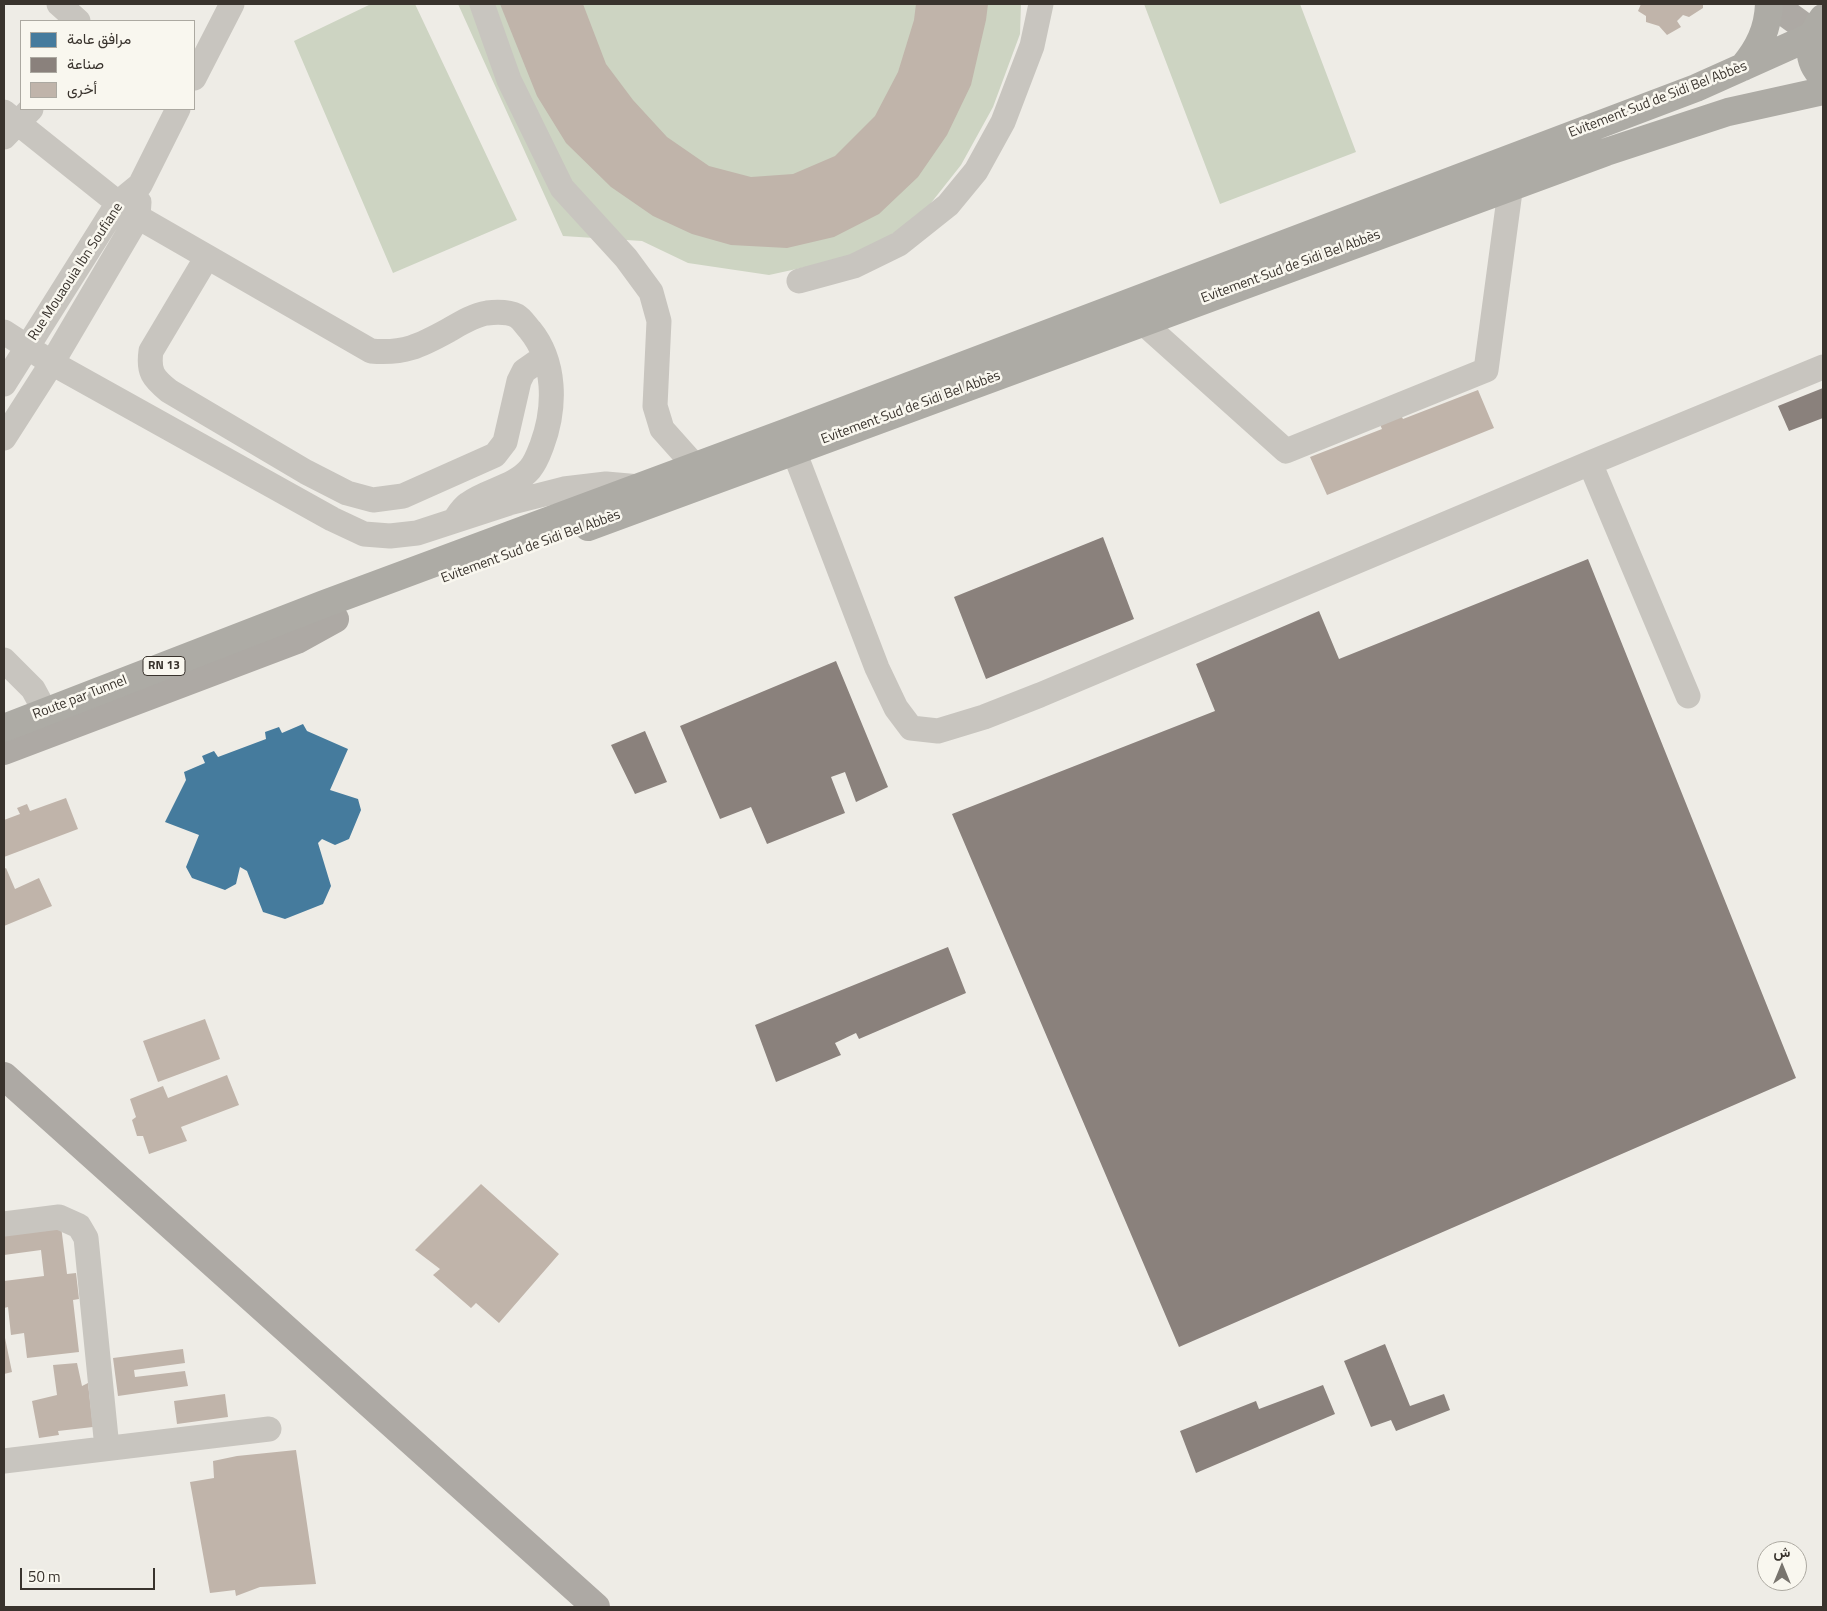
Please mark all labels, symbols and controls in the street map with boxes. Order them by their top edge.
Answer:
legend [20,20,195,110]
text: مرافق عامة [67,27,131,50]
text: صناعة [67,52,104,75]
street label: Evitement Sud de Sidi Bel Abbès [1567,58,1749,142]
text: أخرى [67,77,97,100]
street label: Rue Mouaouia Ibn Soufiane [25,200,127,344]
street label: Evitement Sud de Sidi Bel Abbès [1199,227,1383,307]
street label: Evitement Sud de Sidi Bel Abbès [819,368,1003,448]
street label: Evitement Sud de Sidi Bel Abbès [439,507,623,587]
road number: RN 13 [143,656,185,676]
street label: Route par Tunnel [30,672,130,724]
north arrow [1757,1541,1807,1591]
text: ش [1774,1541,1790,1562]
scale bar [22,1558,158,1590]
text: 50 m [28,1565,61,1588]

